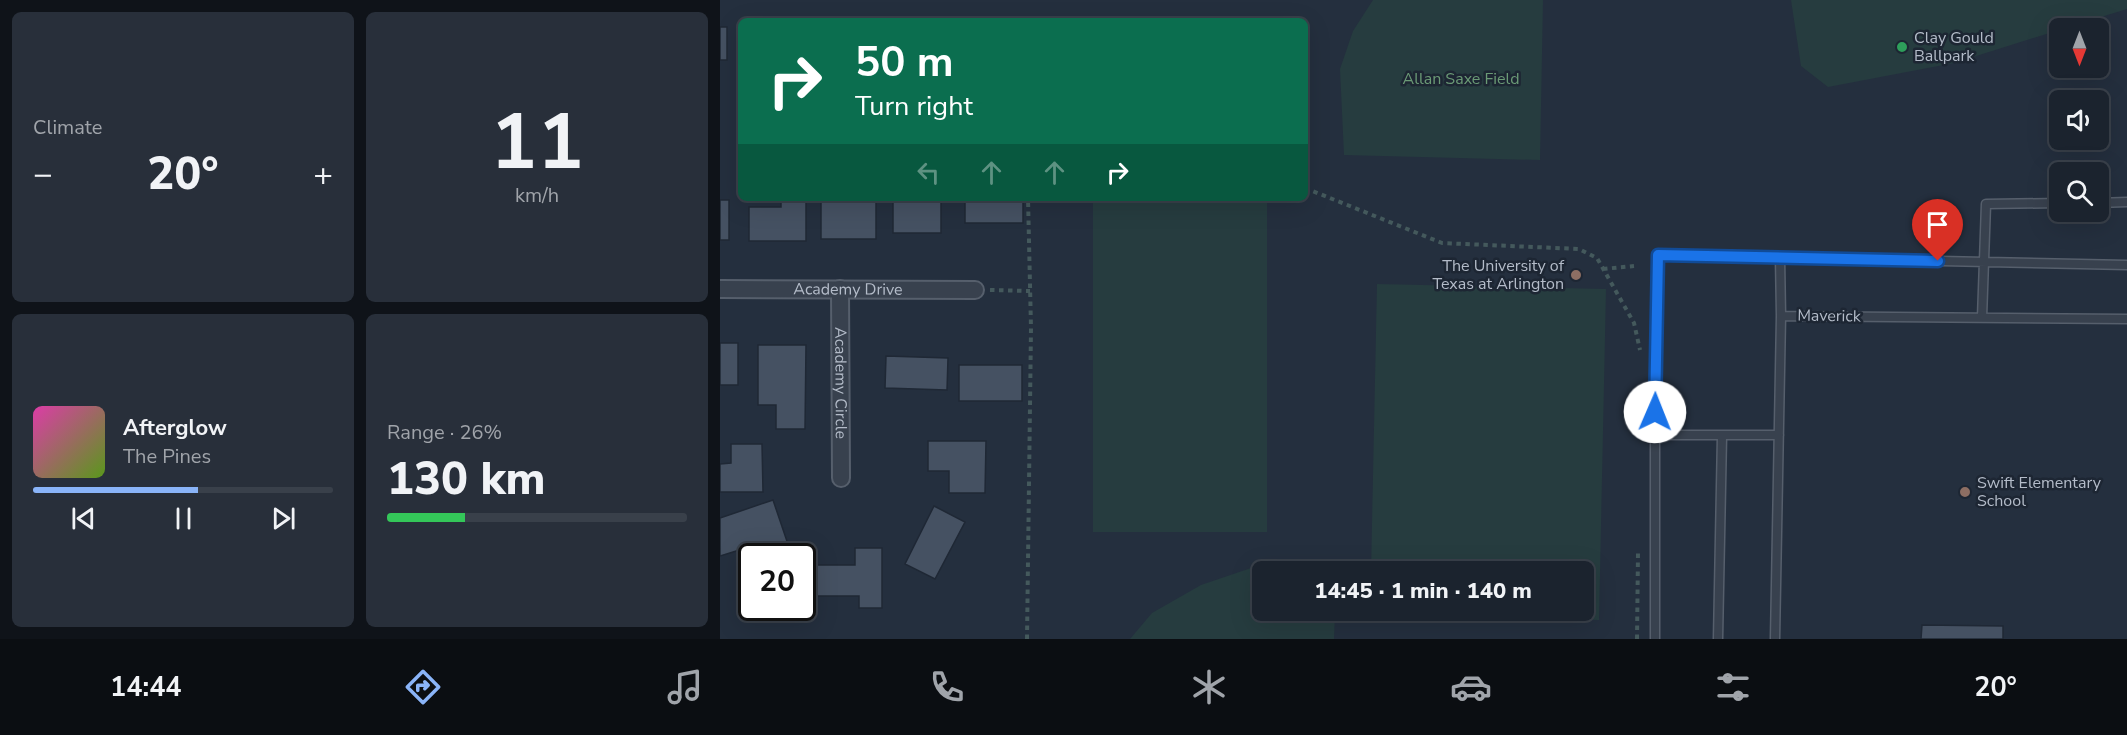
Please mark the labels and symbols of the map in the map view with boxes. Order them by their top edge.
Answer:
north arrow [2049,18,2109,78]
place label: Clay Gould Ballpark [1914,27,1994,67]
marker: Clay Gould Ballpark [1895,40,1909,54]
park label: Allan Saxe Field [1403,68,1519,90]
pin [1912,199,1963,261]
place label: The University of Texas at Arlington [1433,255,1565,295]
marker: The University of Texas at Arlington [1569,268,1583,282]
street label: Academy Drive [793,278,903,301]
street label: Maverick [1797,304,1862,328]
street label: Academy Circle [829,327,852,439]
position arrow [1623,380,1687,444]
place label: Swift Elementary School [1977,472,2102,512]
marker: Swift Elementary School [1958,485,1972,499]
speed limit sign: 20 [738,543,816,621]

